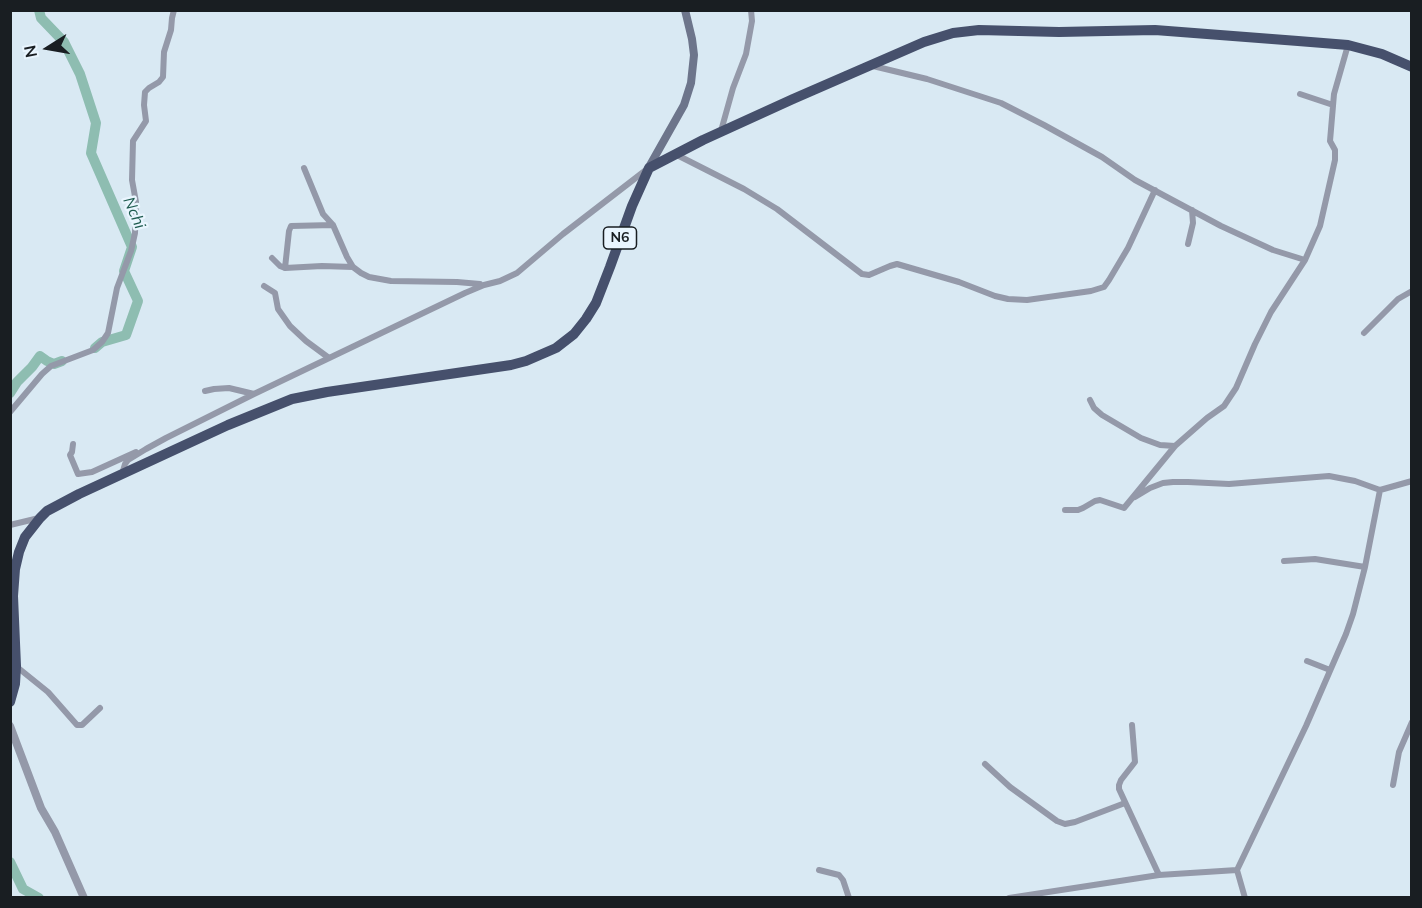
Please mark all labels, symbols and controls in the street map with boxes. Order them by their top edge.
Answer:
north arrow [18,18,78,78]
text: N [19,44,41,59]
water label: Nchi [119,194,149,232]
road number: N6 [604,227,636,249]

